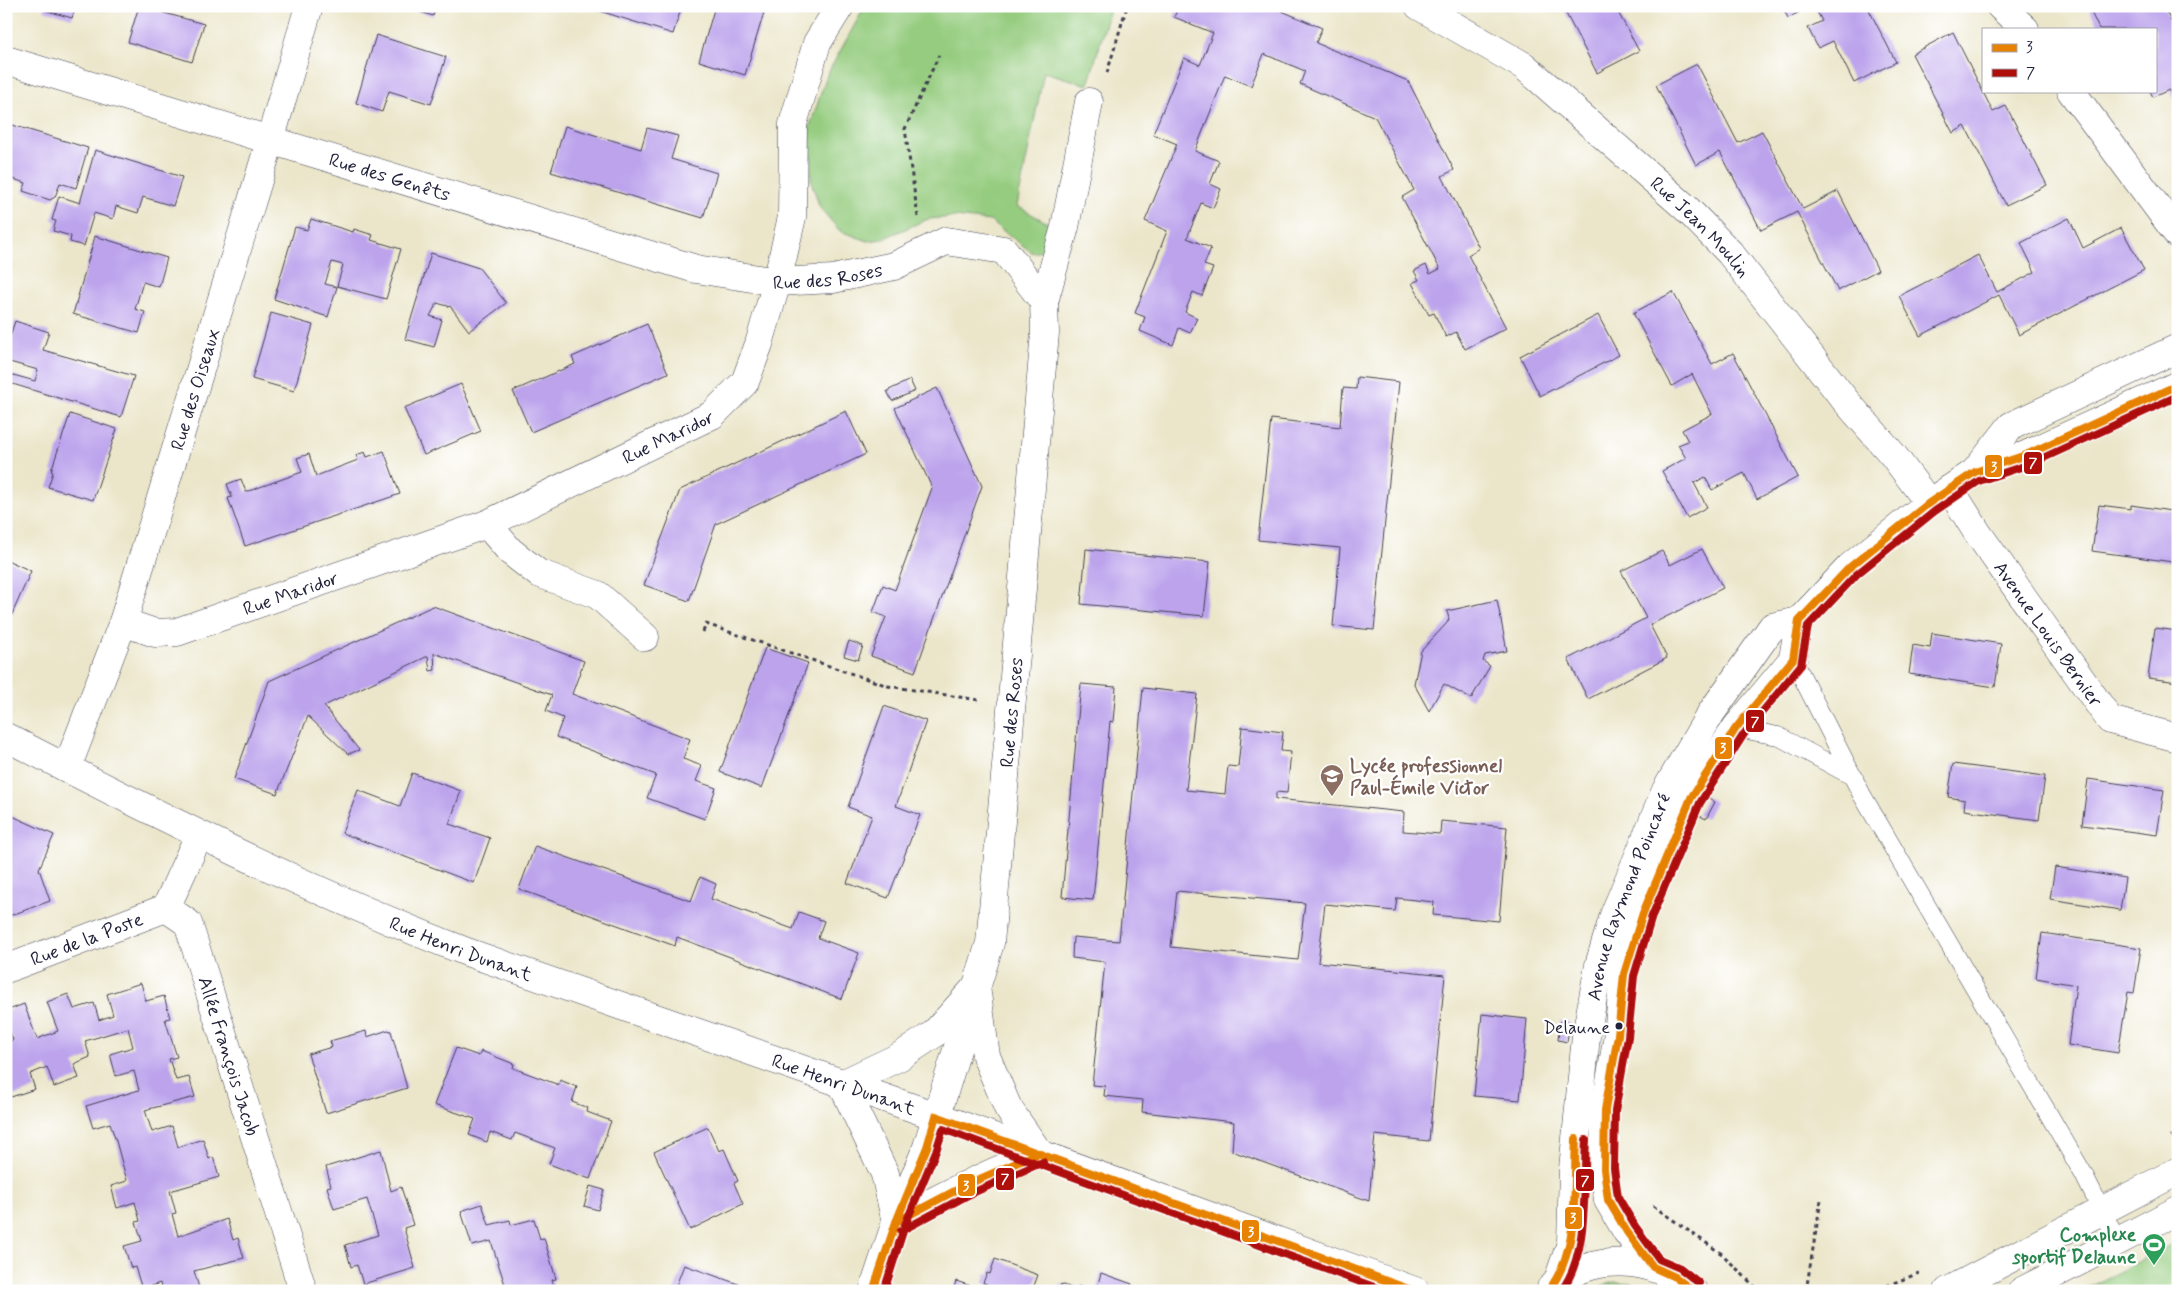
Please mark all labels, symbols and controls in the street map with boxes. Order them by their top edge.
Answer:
legend [1982,28,2156,92]
text: 3 [2026,38,2033,58]
text: 7 [2026,64,2035,84]
street label: Rue des Genêts [326,148,453,208]
street label: Rue Jean Moulin [1644,171,1756,283]
street label: Rue des Roses [772,258,885,296]
street label: Rue des Oiseaux [165,325,226,454]
street label: Rue Maridor [618,405,719,471]
line badge: 7 [2023,451,2043,475]
line badge: 3 [1984,454,2003,478]
text: 7 [2029,454,2038,472]
text: 3 [1991,458,1998,476]
street label: Avenue Louis Bernier [1987,557,2108,712]
street label: Rue Maridor [240,566,342,622]
street label: Rue des Roses [995,656,1030,769]
line badge: 7 [1745,709,1765,733]
text: 7 [1751,713,1760,731]
line badge: 3 [1714,736,1733,760]
text: 3 [1720,739,1727,757]
place label: Lycée professionnel Paul-Émile Victor [1350,754,1502,801]
school or university icon: Lycée professionnel Paul-Émile Victor [1319,763,1345,797]
street label: Avenue Raymond Poincaré [1582,790,1677,1003]
street label: Rue de la Poste [27,907,147,973]
street label: Rue Henri Dunant [385,911,535,988]
street label: Allée François Jacob [191,974,265,1139]
place label: Delaune [1543,1016,1610,1040]
marker: Delaune [1614,1021,1624,1031]
street label: Rue Henri Dunant [768,1049,918,1122]
line badge: 7 [995,1167,1015,1191]
line badge: 7 [1575,1168,1595,1192]
text: 7 [1001,1170,1010,1188]
text: 7 [1581,1172,1590,1190]
line badge: 3 [957,1173,976,1197]
text: 3 [963,1177,970,1195]
line badge: 3 [1564,1206,1583,1230]
text: 3 [1570,1209,1577,1227]
line badge: 3 [1241,1219,1260,1243]
text: 3 [1248,1223,1255,1241]
place label: Complexe sportif Delaune [2011,1223,2137,1270]
sports icon: Complexe sportif Delaune [2141,1232,2167,1266]

